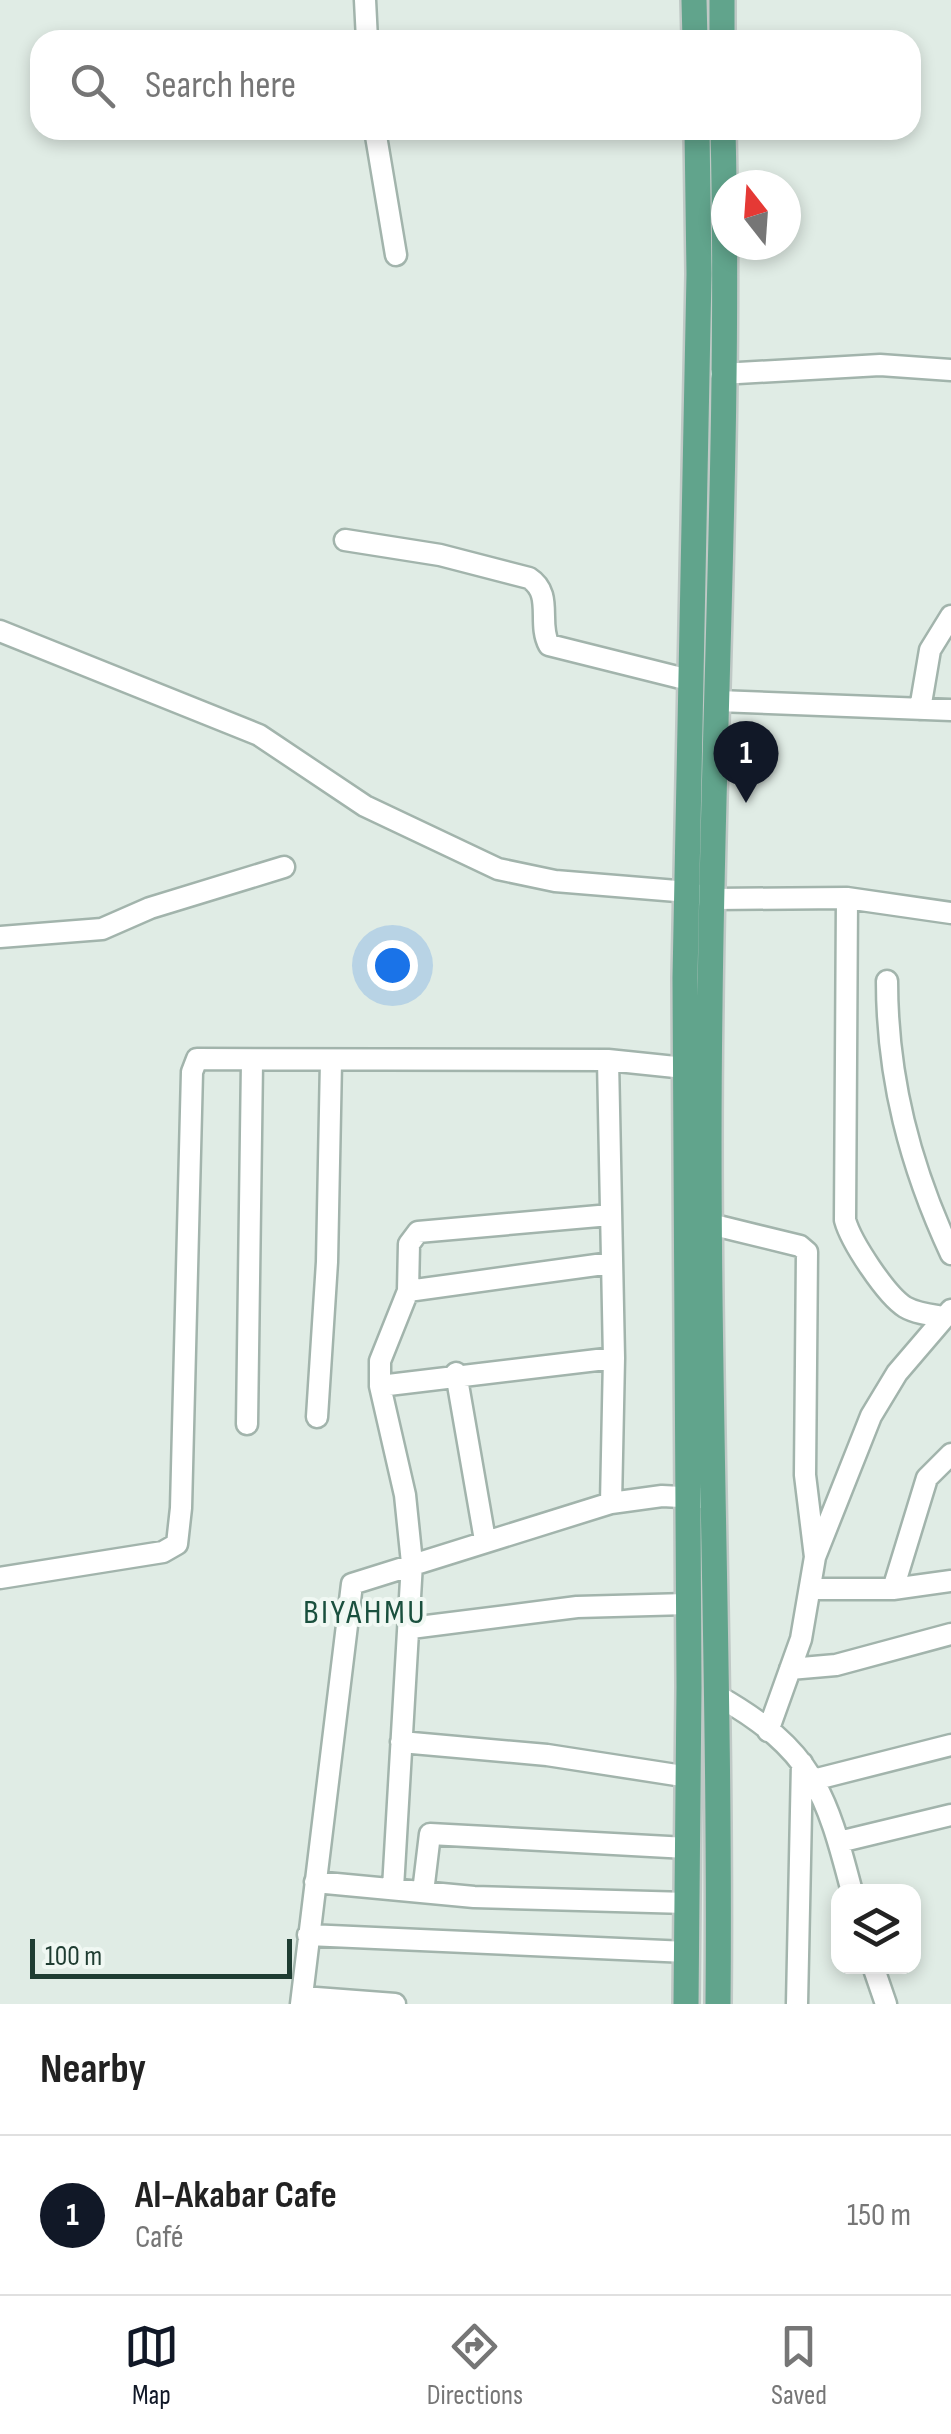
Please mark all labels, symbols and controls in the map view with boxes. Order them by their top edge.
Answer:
search box [30,30,921,140]
icon: search [65,58,120,113]
text: Search here [145,63,296,108]
north arrow [711,170,801,260]
pin: 1 [714,720,778,803]
your location [367,940,418,991]
district label: BIYAHMU [303,1591,427,1634]
map controls [831,1884,921,1974]
button: layers [831,1884,921,1974]
scale bar [30,1934,292,1978]
text: 100 m [45,1940,102,1973]
text: Nearby [40,2044,146,2095]
text: Al-Akabar Cafe [135,2173,337,2218]
text: 1 [66,2196,79,2235]
text: 150 m [847,2196,911,2235]
text: Café [135,2218,184,2257]
tab: Map [124,2319,179,2412]
tab: Directions [427,2319,523,2412]
tab: Saved [771,2319,827,2412]

